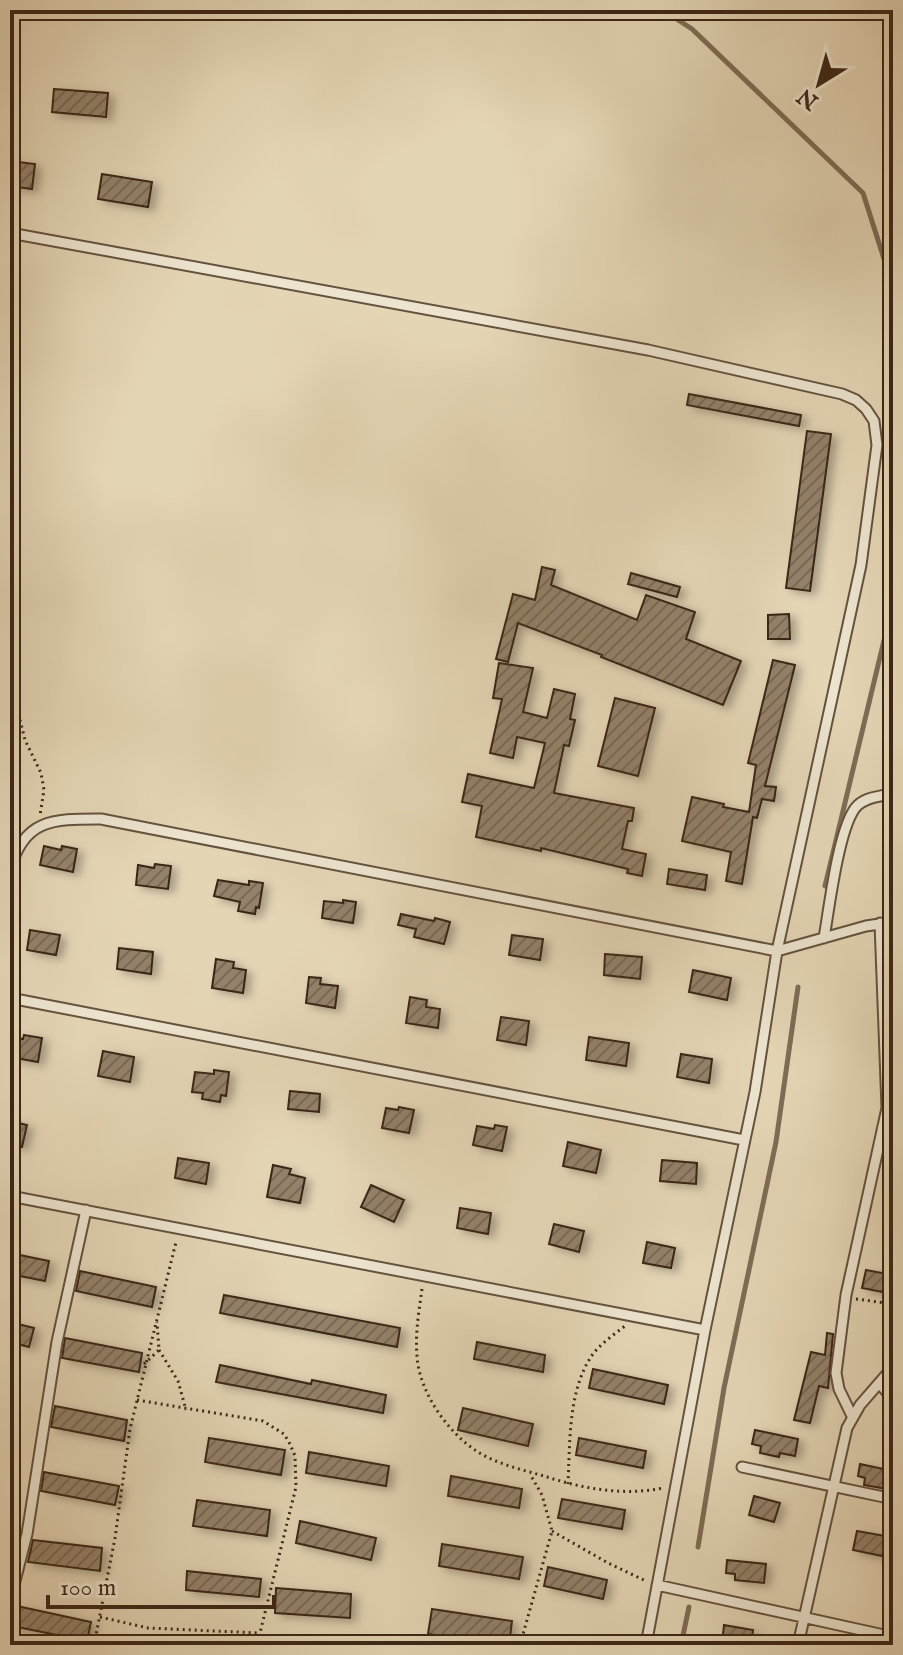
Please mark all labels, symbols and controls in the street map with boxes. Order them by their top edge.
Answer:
north arrow [779,44,859,124]
text: N [792,81,825,116]
scale bar [48,1559,274,1609]
text: 100 m [60,1573,116,1604]

